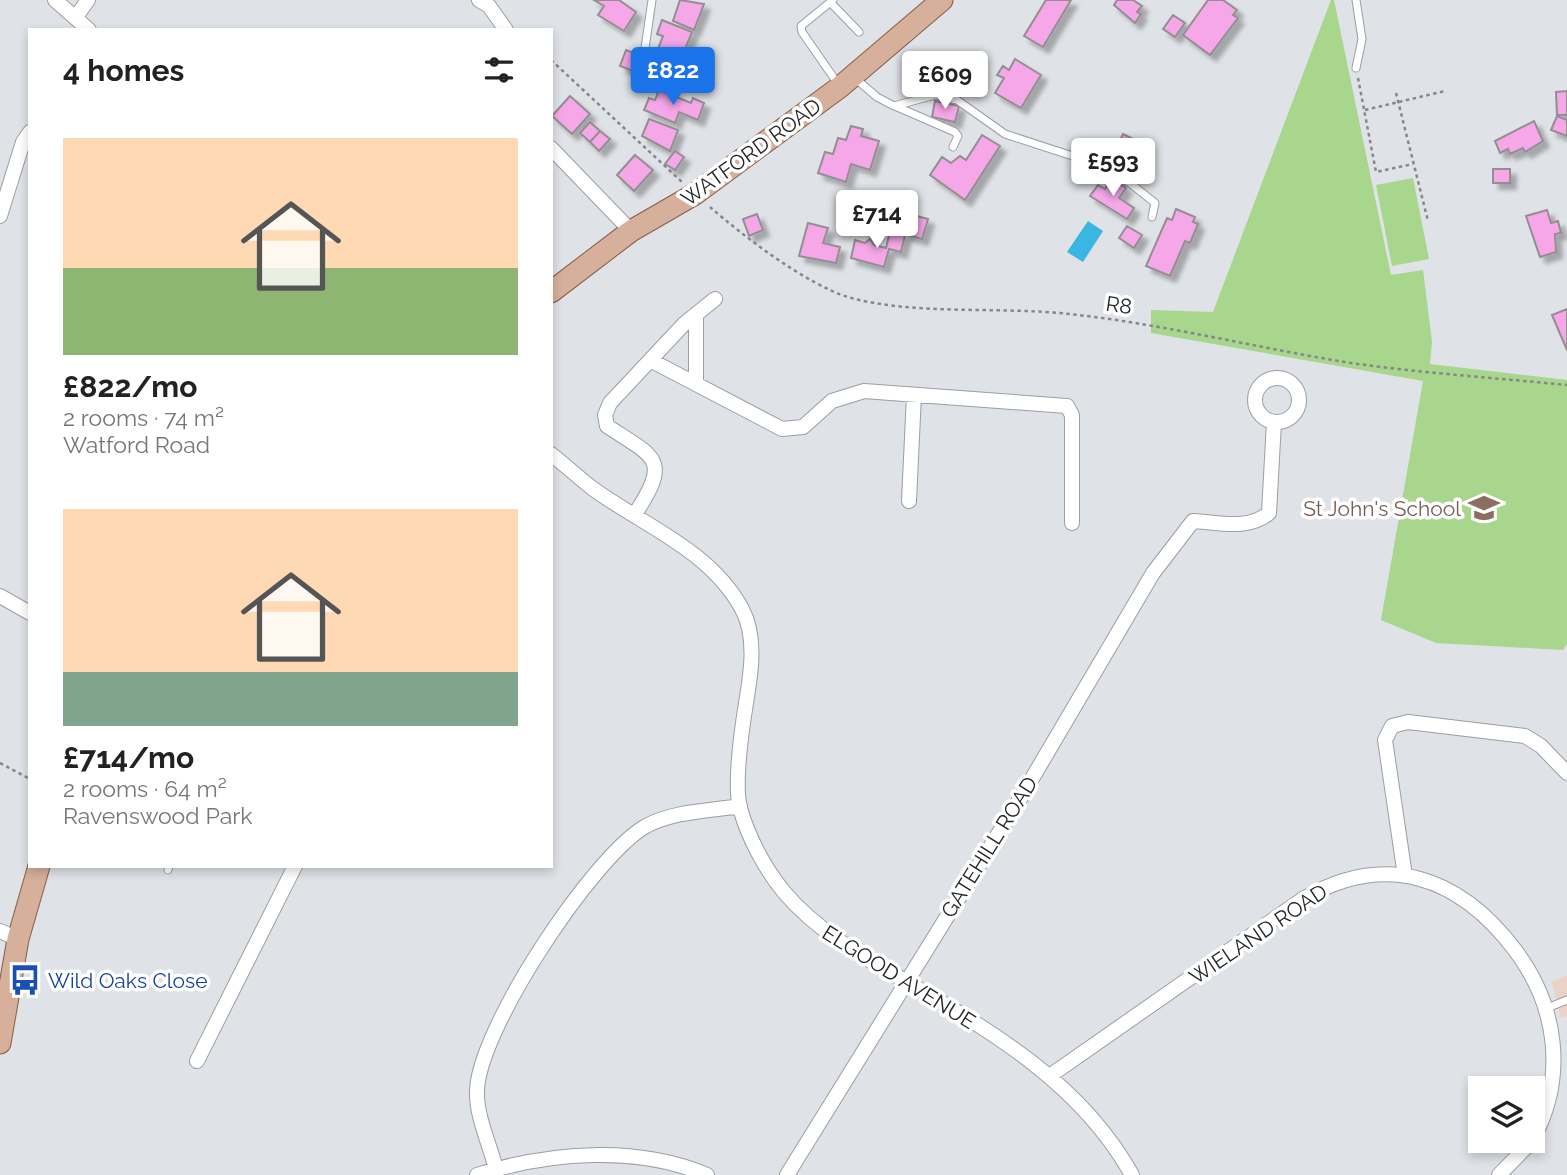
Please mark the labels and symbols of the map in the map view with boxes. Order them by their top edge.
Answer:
pin: £822 [632,48,714,107]
pin: £609 [904,52,986,111]
street label: WATFORD ROAD [676,93,826,211]
pin: £593 [1072,138,1154,198]
pin: £714 [836,190,918,250]
street label: R8 [1104,291,1134,319]
school or university icon: St John's School [1467,491,1501,525]
place label: St John's School [1303,496,1461,521]
street label: GATEHILL ROAD [936,772,1042,922]
street label: WIELAND ROAD [1184,879,1332,989]
street label: ELGOOD AVENUE [818,920,980,1034]
bus stop icon: Wild Oaks Close [8,963,42,997]
place label: Wild Oaks Close [48,968,208,993]

